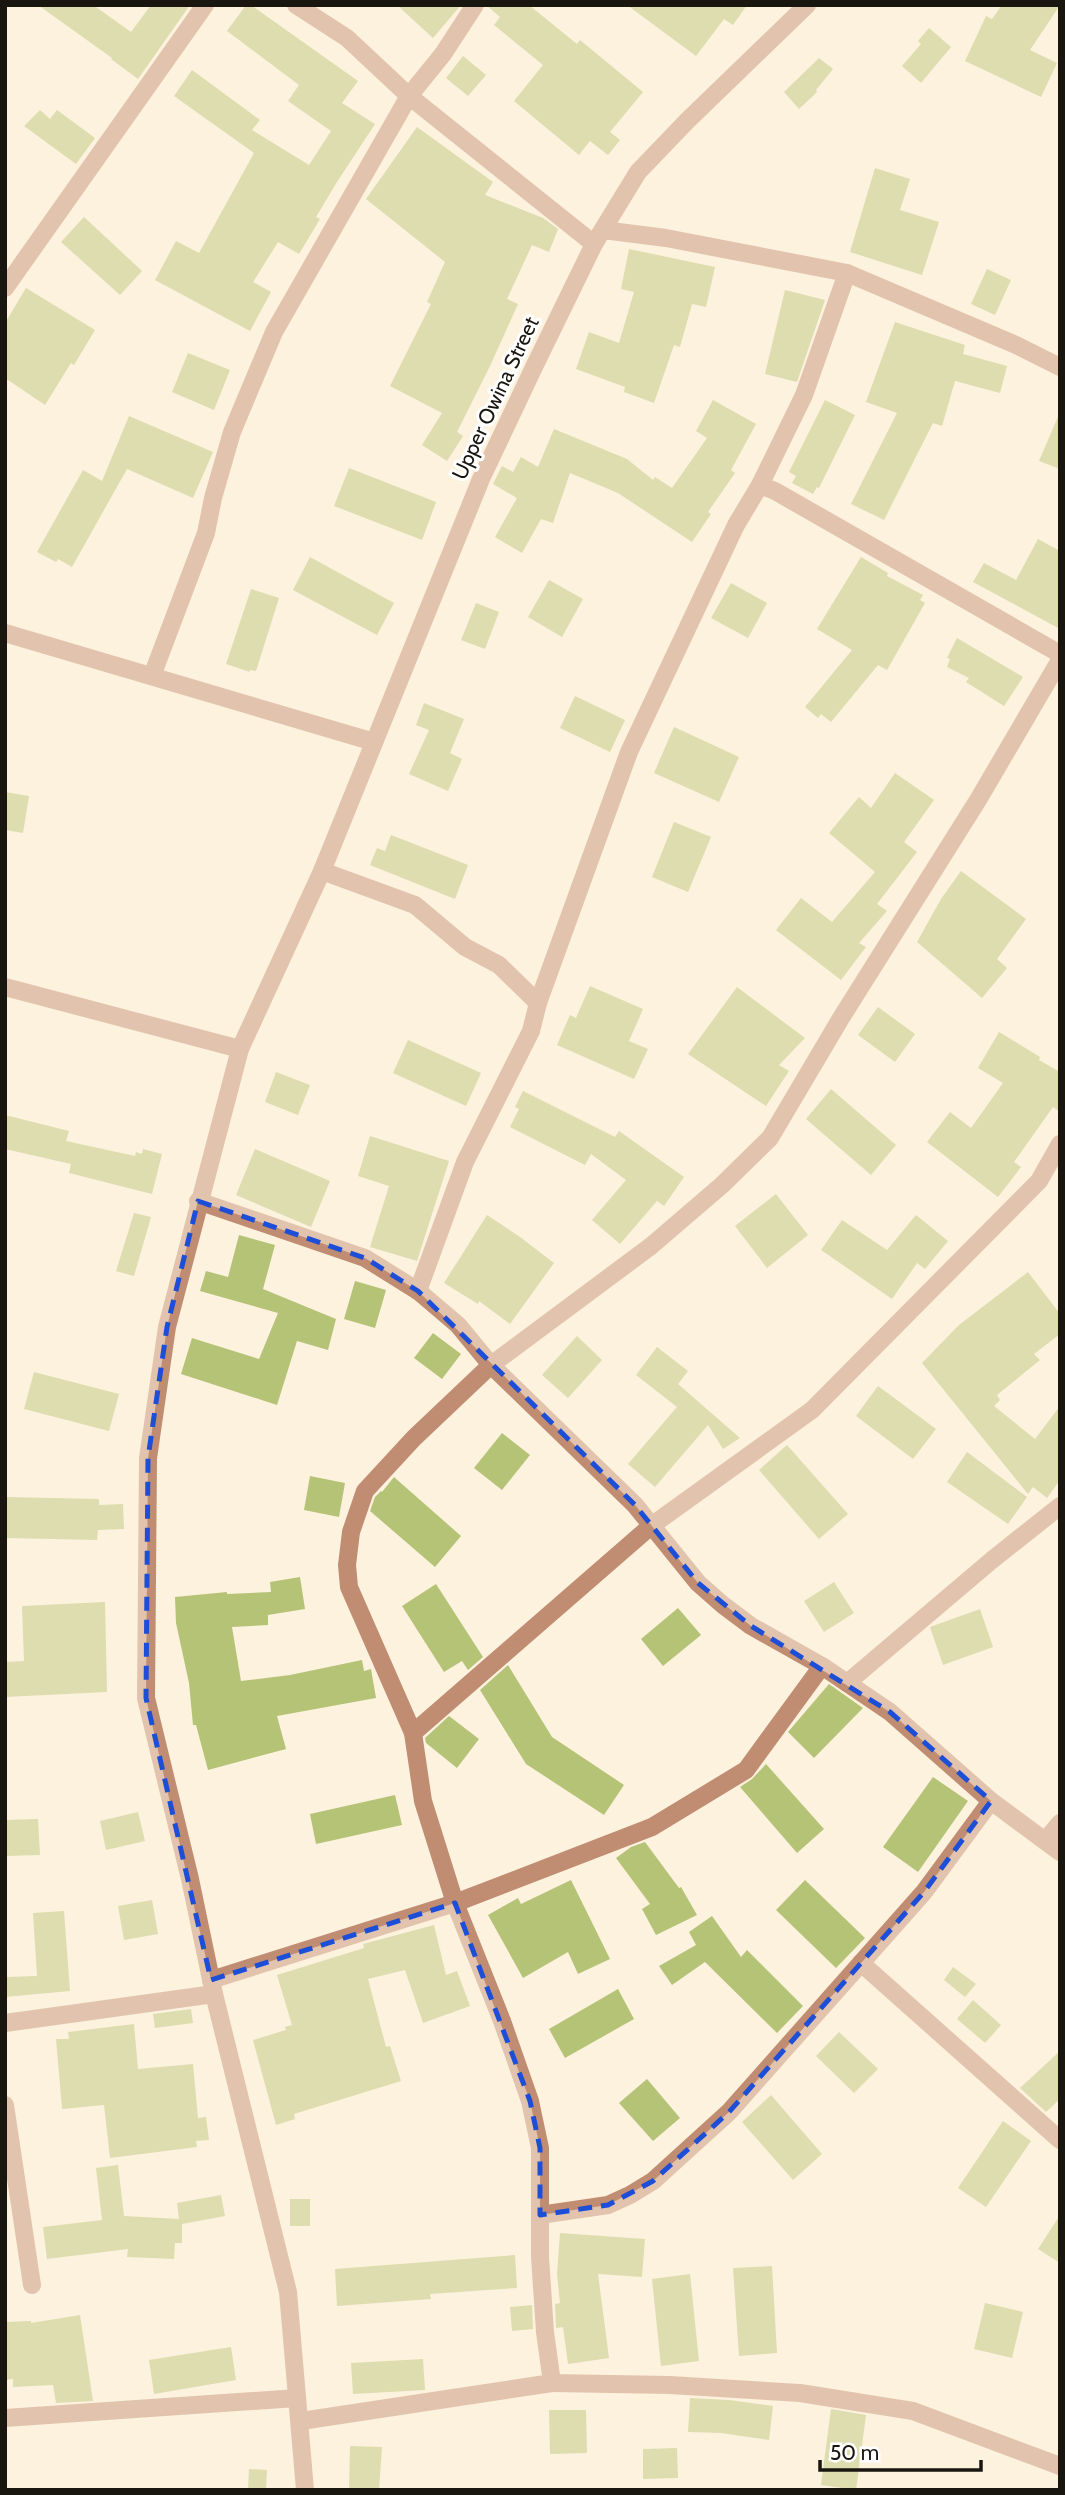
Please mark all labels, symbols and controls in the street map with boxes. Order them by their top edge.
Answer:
street label: Upper Owina Street [446,313,544,483]
scale bar [820,2428,981,2472]
text: 50 m [830,2440,879,2465]

